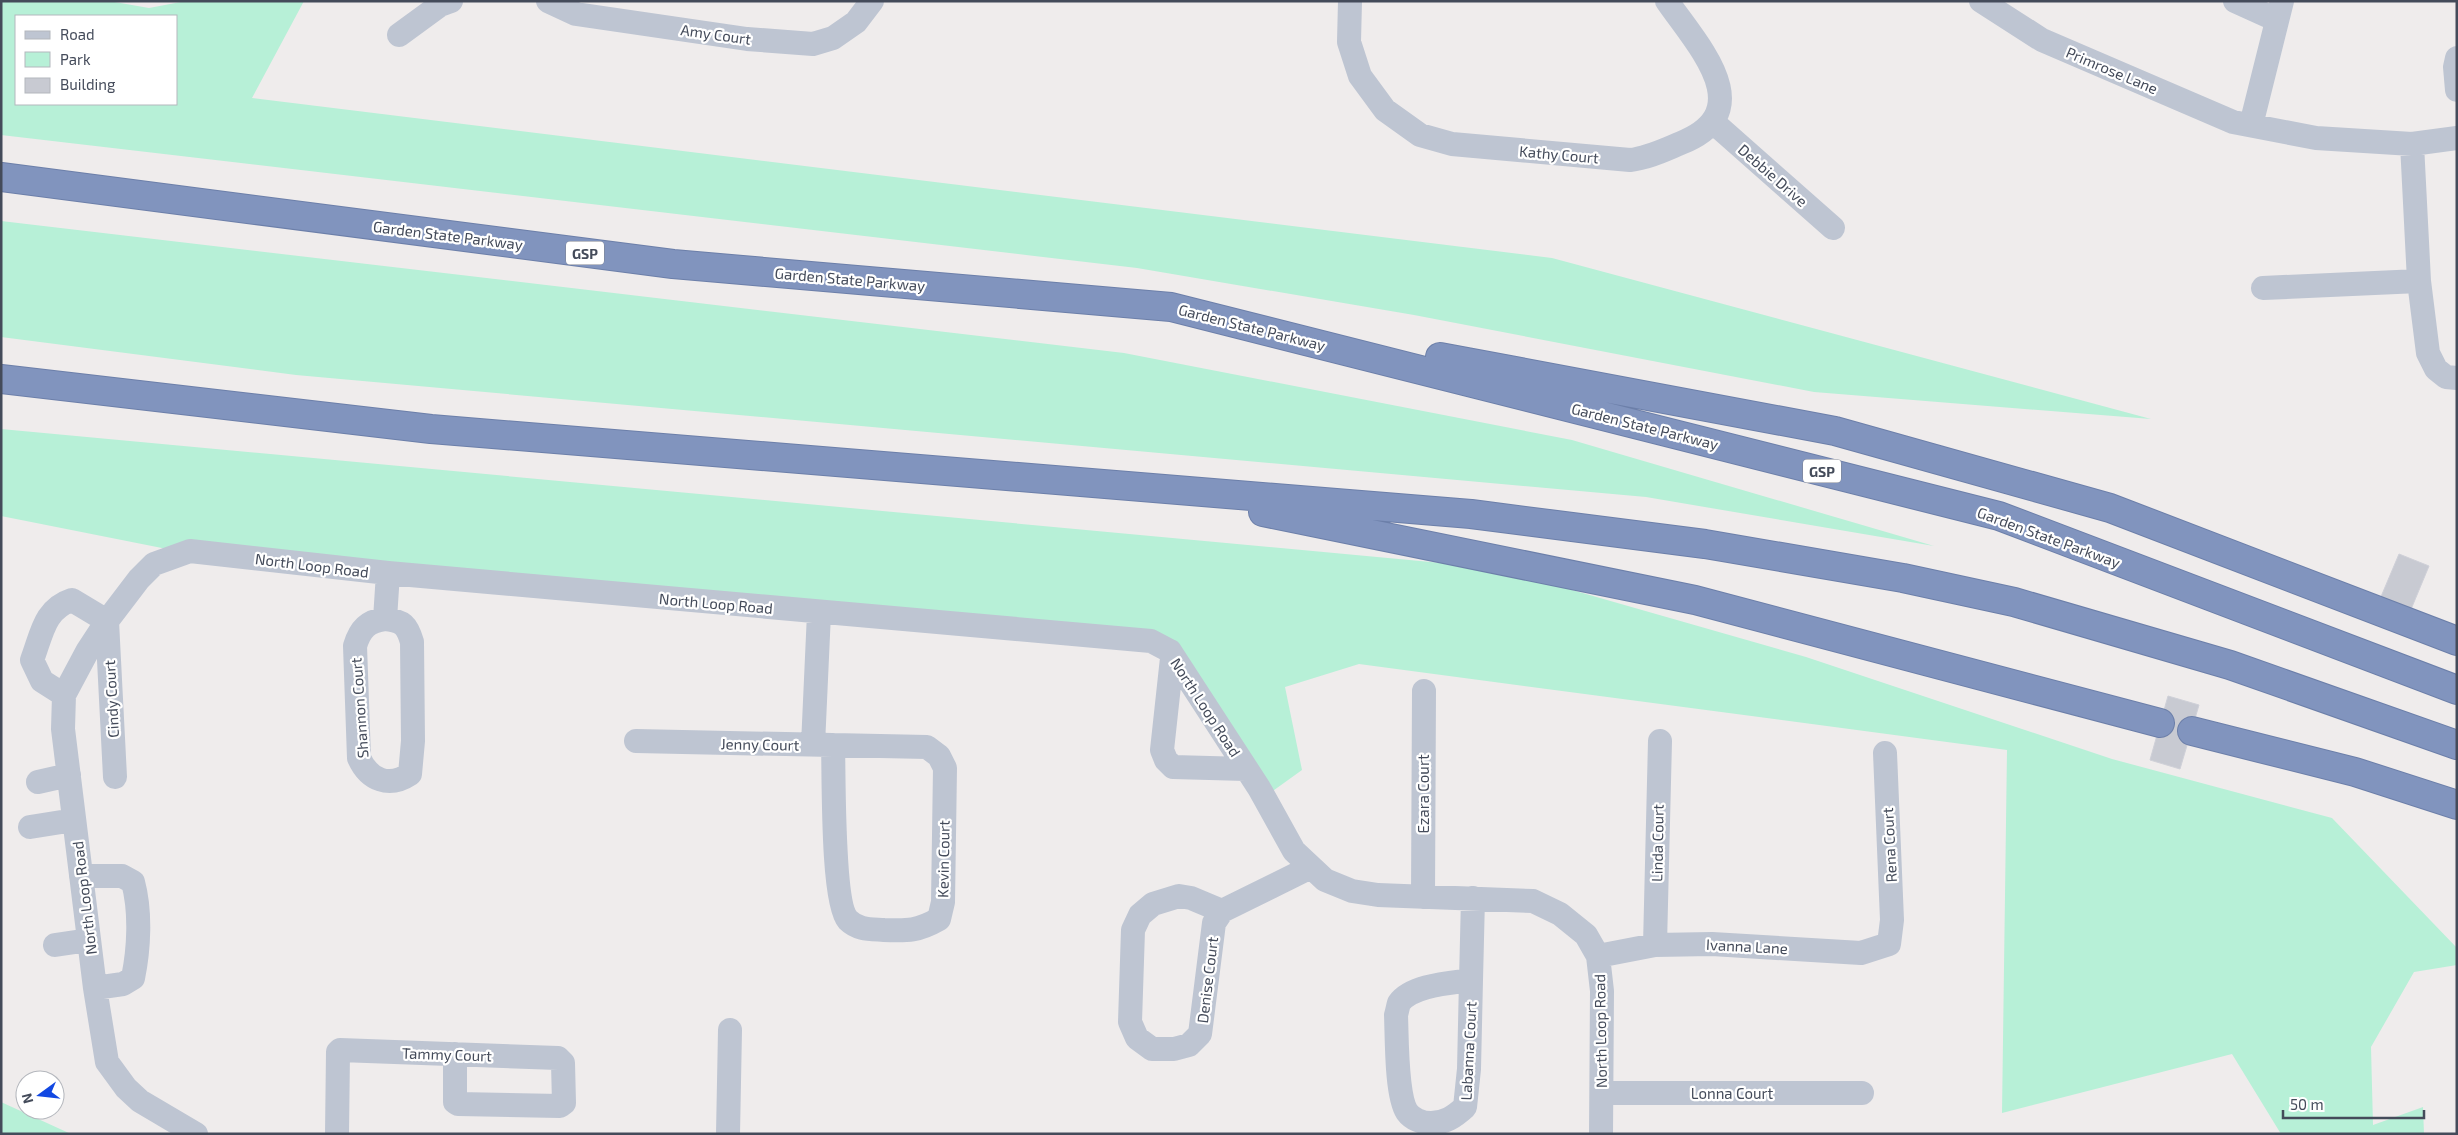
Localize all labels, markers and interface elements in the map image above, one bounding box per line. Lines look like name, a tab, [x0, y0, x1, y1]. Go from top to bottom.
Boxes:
legend	[15, 15, 178, 105]
street label: Amy Court	[680, 20, 753, 48]
text: Road	[60, 25, 95, 43]
street label: Primrose Lane	[2063, 43, 2161, 97]
text: Park	[60, 50, 91, 68]
text: Building	[60, 75, 116, 93]
street label: Debbie Drive	[1735, 140, 1811, 210]
street label: Kathy Court	[1518, 142, 1600, 166]
street label: Garden State Parkway	[372, 217, 524, 253]
road number: GSP	[566, 242, 604, 264]
street label: Garden State Parkway	[774, 263, 926, 295]
street label: Garden State Parkway	[1177, 300, 1327, 354]
street label: Garden State Parkway	[1570, 399, 1720, 453]
road number: GSP	[1803, 460, 1841, 482]
street label: Garden State Parkway	[1975, 503, 2123, 571]
street label: North Loop Road	[254, 549, 370, 581]
street label: North Loop Road	[658, 589, 774, 617]
street label: North Loop Road	[1167, 654, 1245, 760]
street label: Shannon Court	[346, 657, 371, 759]
street label: Cindy Court	[100, 659, 122, 738]
street label: Jenny Court	[720, 734, 800, 754]
street label: Ezara Court	[1414, 754, 1432, 834]
street label: Linda Court	[1647, 804, 1667, 882]
street label: Rena Court	[1878, 807, 1900, 883]
street label: Kevin Court	[933, 820, 953, 898]
street label: North Loop Road	[68, 840, 100, 956]
street label: Ivanna Lane	[1706, 935, 1788, 957]
street label: Denise Court	[1193, 936, 1221, 1024]
street label: North Loop Road	[1590, 974, 1610, 1088]
street label: Labanna Court	[1456, 1001, 1480, 1101]
street label: Tammy Court	[402, 1043, 493, 1065]
north arrow	[15, 1070, 65, 1120]
street label: Lonna Court	[1691, 1084, 1774, 1102]
scale bar	[2283, 1088, 2424, 1120]
text: N	[17, 1091, 36, 1106]
text: 50 m	[2290, 1095, 2324, 1113]

